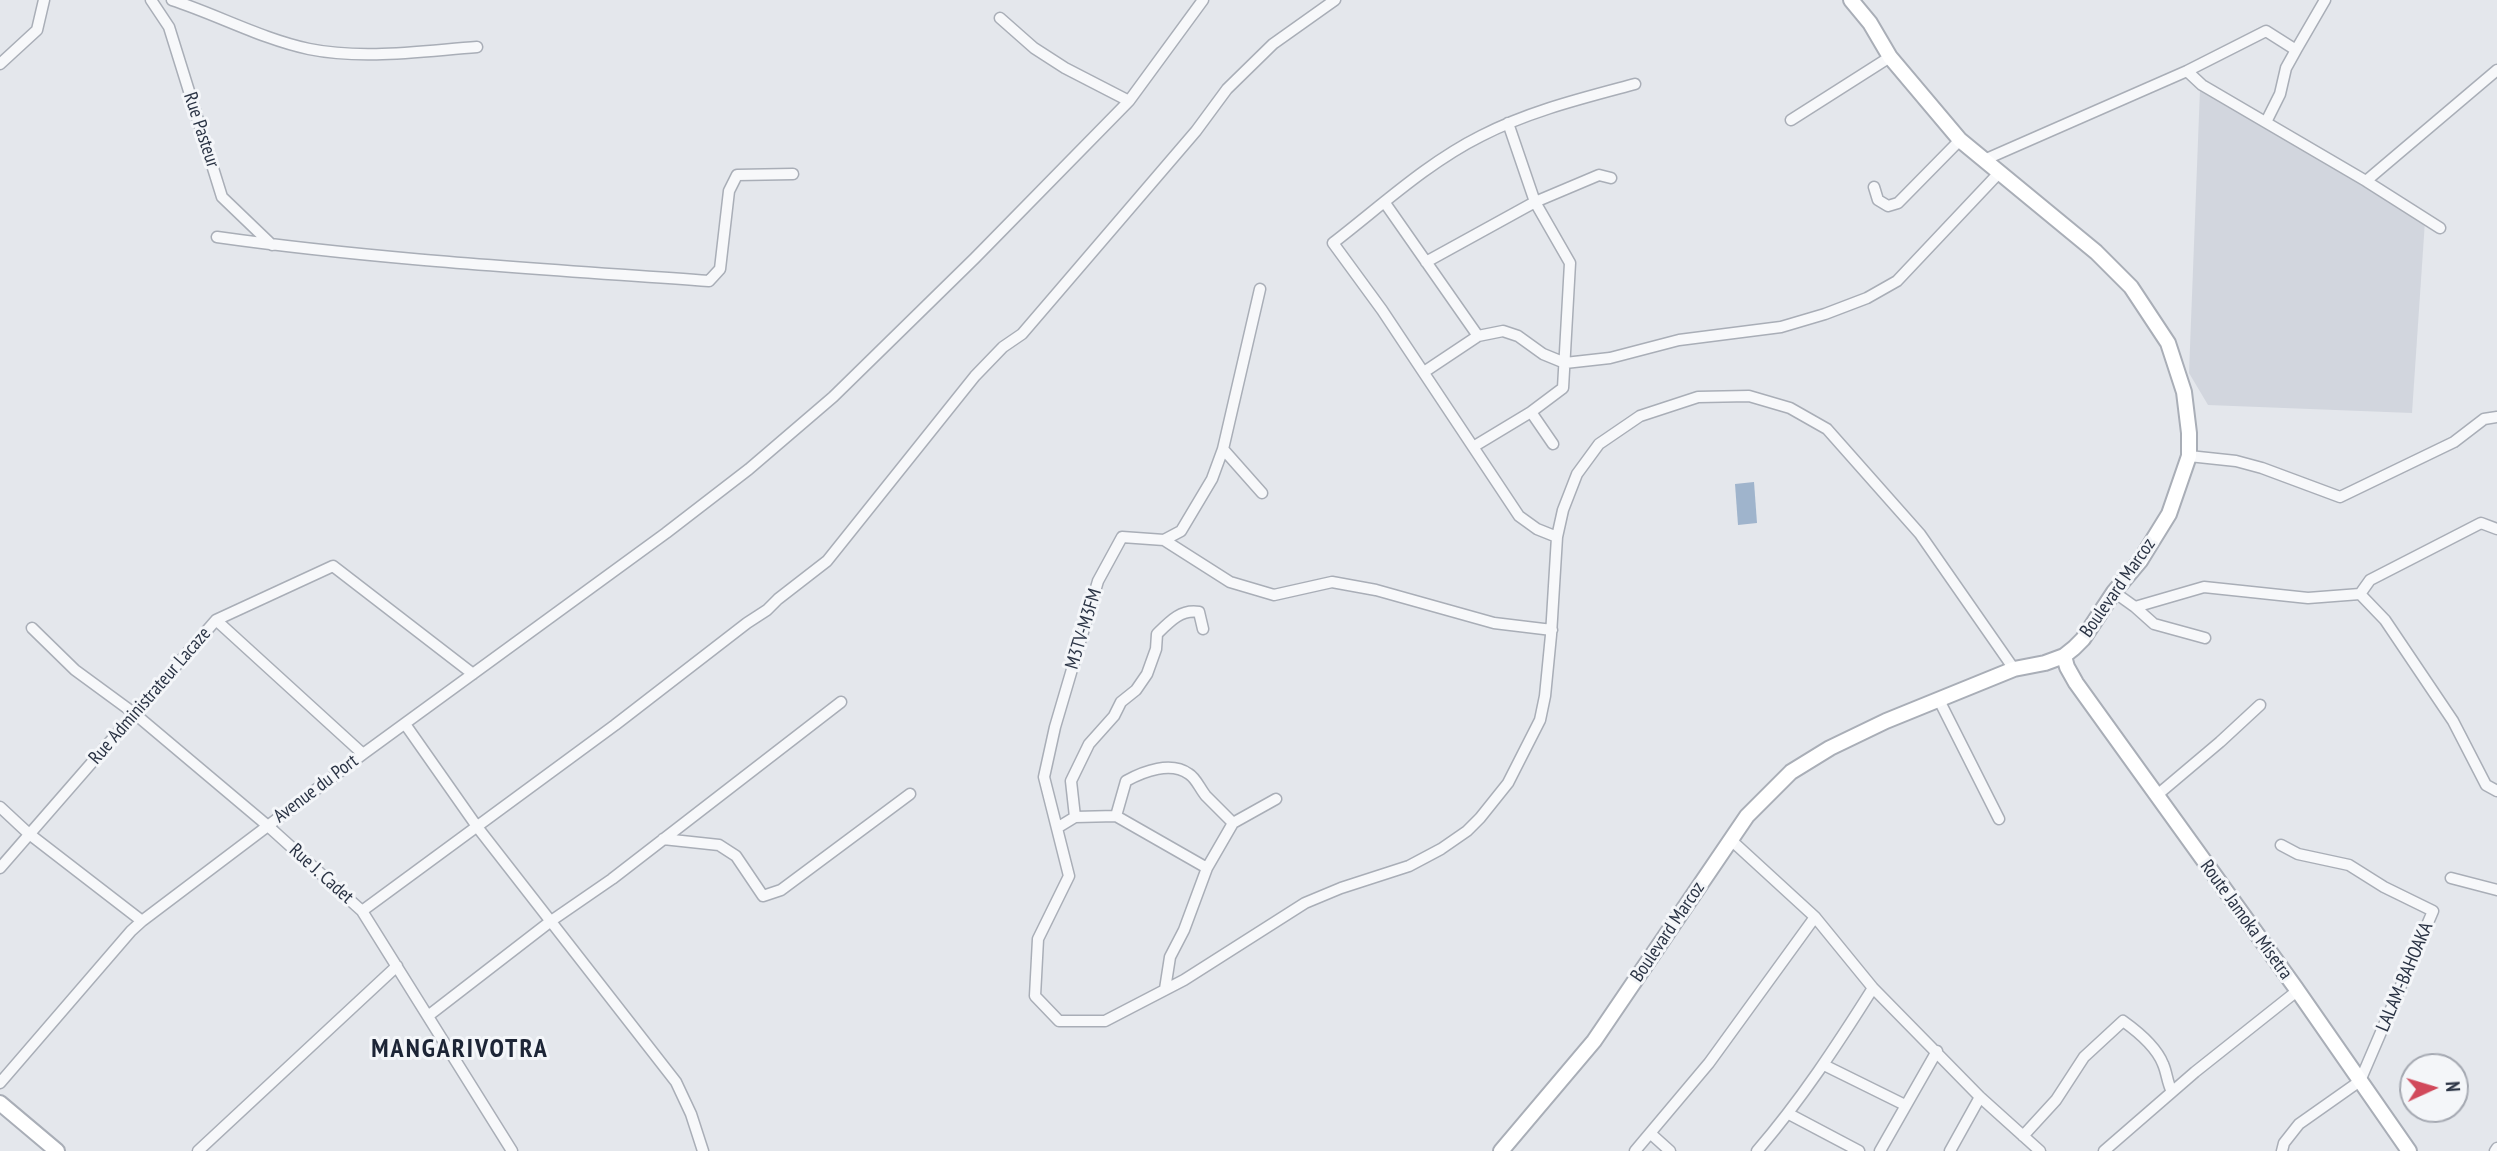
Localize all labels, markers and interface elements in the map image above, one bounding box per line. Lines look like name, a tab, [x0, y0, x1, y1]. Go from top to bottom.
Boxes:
street label: Rue Pasteur	[178, 90, 224, 170]
street label: Boulevard Marcoz	[2075, 534, 2161, 642]
street label: M3TV-M3FM	[1061, 586, 1107, 672]
street label: Rue Administrateur Lacaze	[84, 623, 216, 769]
street label: Avenue du Port	[269, 750, 363, 828]
street label: Rue J. Cadet	[284, 839, 358, 909]
street label: Route Jamoka Misetra	[2195, 856, 2297, 984]
street label: Boulevard Marcoz	[1626, 878, 1710, 986]
street label: LALAM-BAHOAKA	[2372, 919, 2438, 1035]
district label: MANGARIVOTRA	[373, 1034, 547, 1066]
north arrow	[2399, 1053, 2469, 1123]
text: N	[2441, 1081, 2465, 1093]

